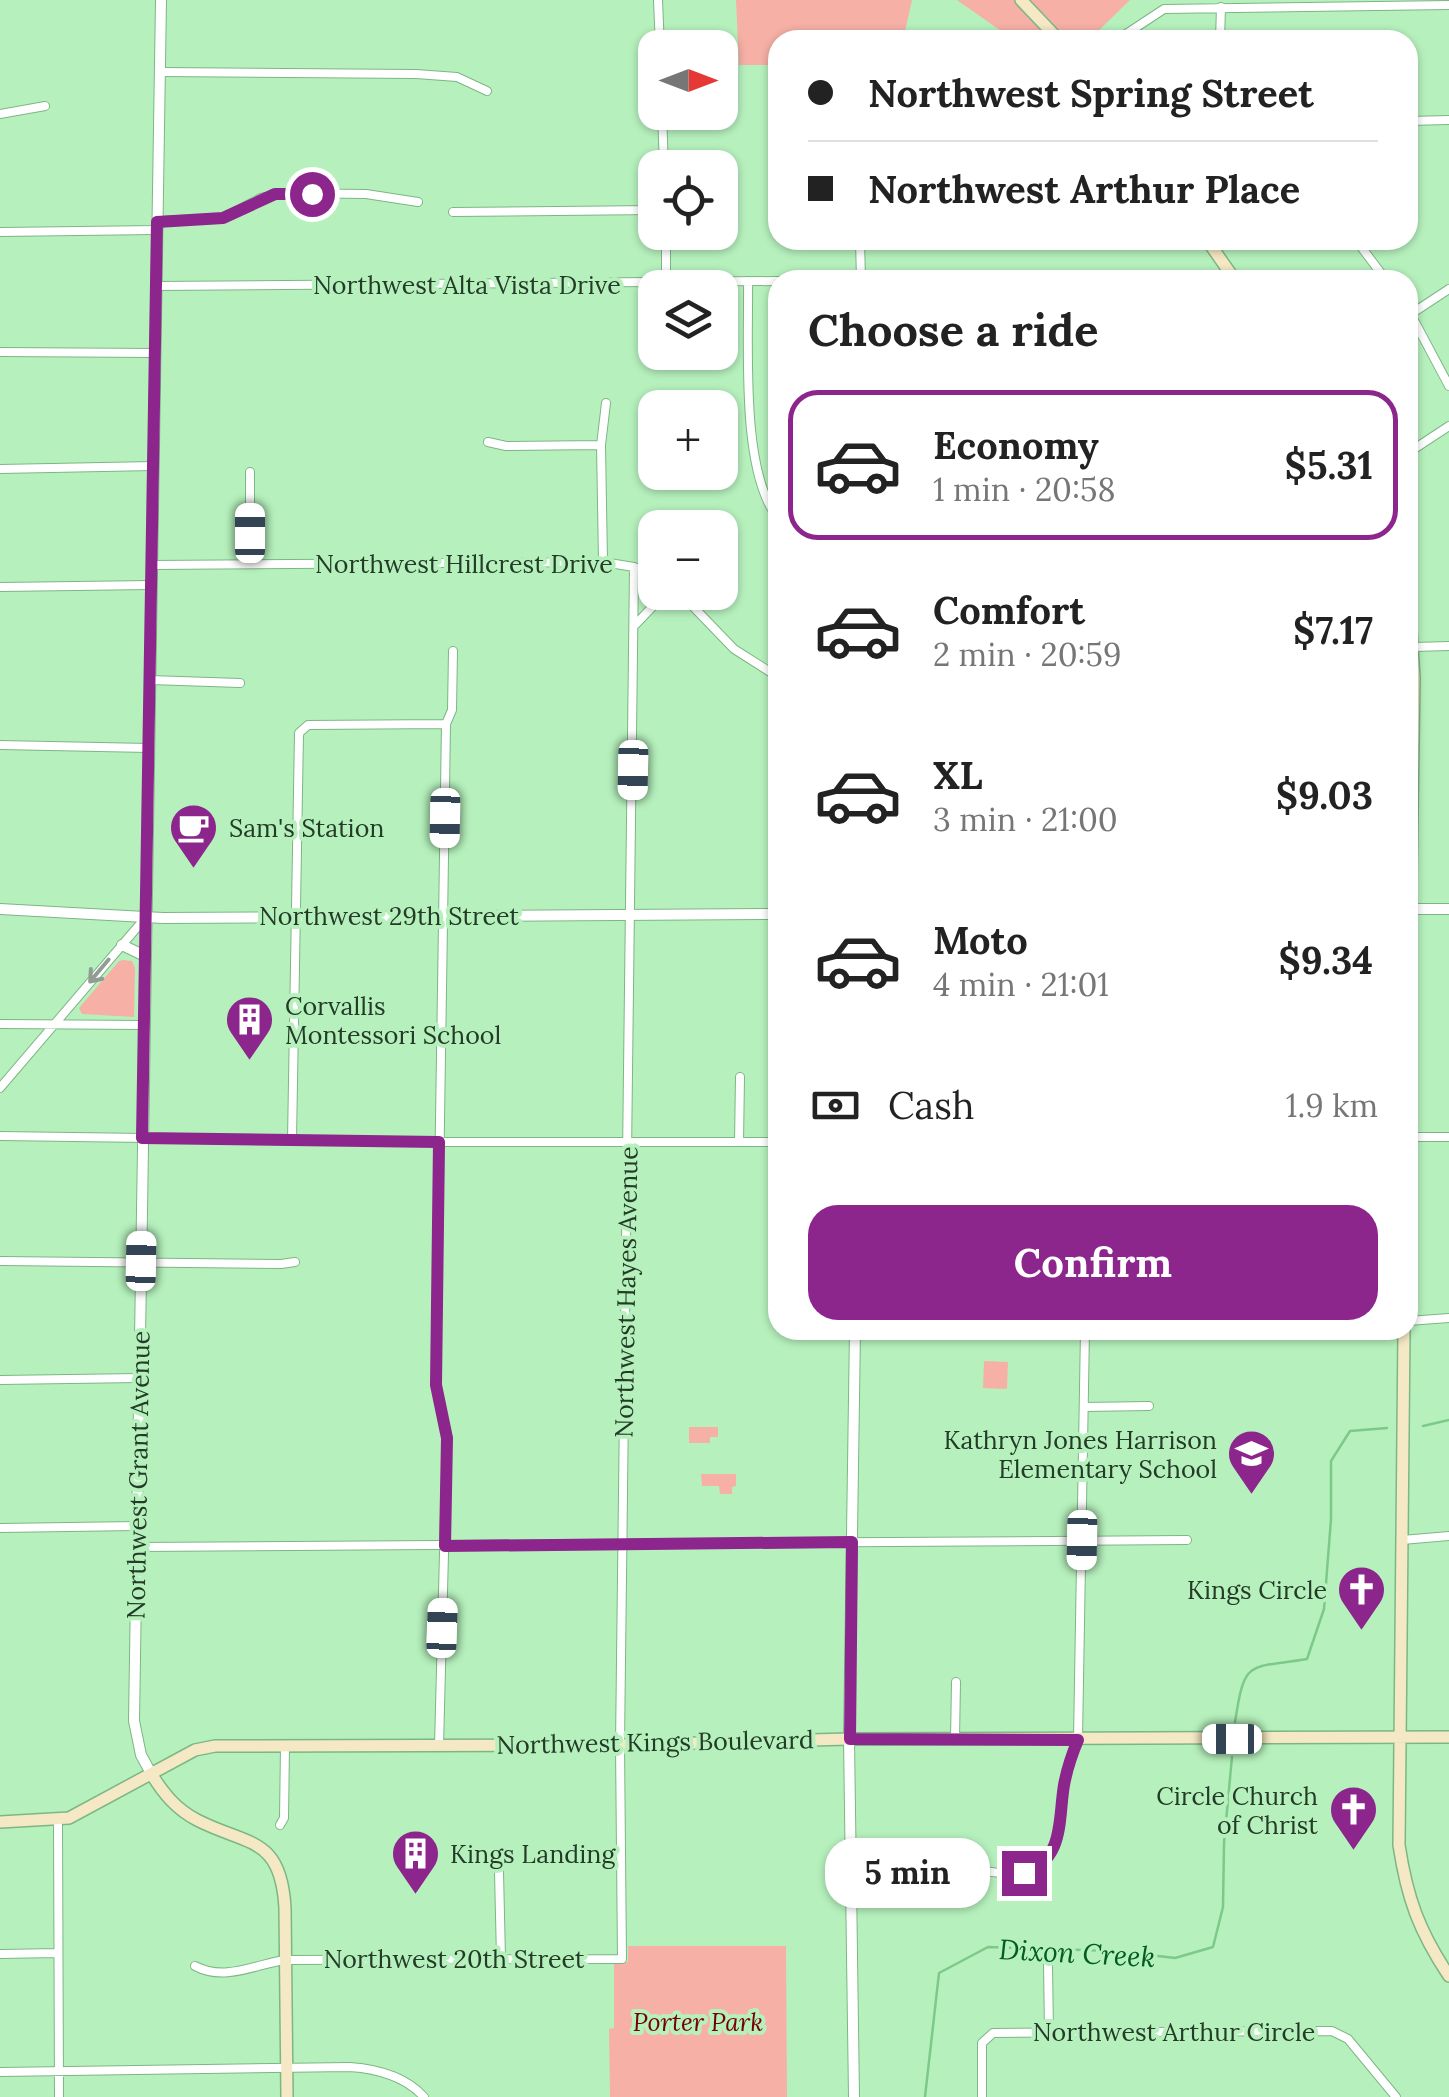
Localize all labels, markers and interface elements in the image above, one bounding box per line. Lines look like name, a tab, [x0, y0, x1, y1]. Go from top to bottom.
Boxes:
north arrow	[638, 30, 738, 130]
map controls	[638, 30, 738, 610]
text: Northwest Spring Street	[868, 69, 1314, 117]
button: locate	[638, 150, 738, 250]
text: Northwest Arthur Place	[868, 165, 1300, 213]
route start	[290, 172, 335, 217]
street label: Northwest Alta Vista Drive	[313, 269, 621, 301]
button: layers	[638, 270, 738, 370]
text: Choose a ride	[808, 301, 1098, 358]
button: +	[638, 390, 738, 490]
icon: car	[813, 420, 903, 510]
text: Economy	[933, 421, 1099, 469]
text: $5.31	[1285, 441, 1373, 489]
text: 1 min · 20:58	[933, 469, 1115, 510]
car	[235, 503, 265, 563]
button: −	[638, 510, 738, 610]
street label: Northwest Hillcrest Drive	[315, 548, 613, 580]
icon: car	[813, 585, 903, 675]
text: Comfort	[933, 586, 1085, 634]
text: $7.17	[1293, 606, 1373, 654]
text: 2 min · 20:59	[933, 634, 1121, 675]
car	[617, 740, 649, 800]
icon: car	[813, 750, 903, 840]
text: XL	[933, 751, 983, 799]
text: $9.03	[1276, 771, 1373, 819]
car	[429, 788, 461, 848]
text: 3 min · 21:00	[933, 799, 1118, 840]
cafe icon: Sam's Station	[168, 802, 220, 870]
place label: Sam's Station	[229, 812, 384, 844]
street label: Northwest 29th Street	[259, 900, 519, 932]
icon: car	[813, 915, 903, 1005]
text: Moto	[933, 916, 1028, 964]
text: $9.34	[1278, 936, 1373, 984]
one-way arrow	[88, 958, 110, 984]
text: 4 min · 21:01	[933, 964, 1109, 1005]
place label: Corvallis Montessori School	[285, 990, 501, 1051]
building icon: Corvallis Montessori School	[224, 994, 276, 1062]
icon: cash	[808, 1078, 863, 1133]
text: Cash	[888, 1081, 975, 1129]
text: 1.9 km	[1286, 1085, 1378, 1126]
street label: Northwest Hayes Avenue	[607, 1146, 645, 1438]
button: Confirm	[808, 1205, 1378, 1320]
car	[125, 1231, 157, 1291]
street label: Northwest Grant Avenue	[119, 1330, 157, 1620]
place label: Kathryn Jones Harrison Elementary School	[943, 1424, 1217, 1485]
school or university icon: Kathryn Jones Harrison Elementary School	[1226, 1428, 1278, 1496]
car	[1066, 1510, 1098, 1570]
church icon: Kings Circle	[1336, 1564, 1388, 1632]
place label: Kings Circle	[1187, 1574, 1327, 1606]
car	[426, 1597, 458, 1659]
street label: Northwest Kings Boulevard	[496, 1723, 814, 1761]
car	[1202, 1724, 1262, 1754]
place label: Circle Church of Christ	[1156, 1780, 1318, 1841]
church icon: Circle Church of Christ	[1327, 1784, 1379, 1852]
building icon: Kings Landing	[389, 1828, 441, 1896]
place label: Kings Landing	[450, 1838, 616, 1870]
callout: 5 min	[824, 1838, 989, 1908]
route end	[1002, 1851, 1047, 1896]
text: 5 min	[864, 1852, 951, 1893]
water label: Dixon Creek	[998, 1931, 1156, 1975]
street label: Northwest 20th Street	[323, 1943, 585, 1975]
park label: Porter Park	[633, 2006, 763, 2038]
street label: Northwest Arthur Circle	[1033, 2016, 1315, 2048]

